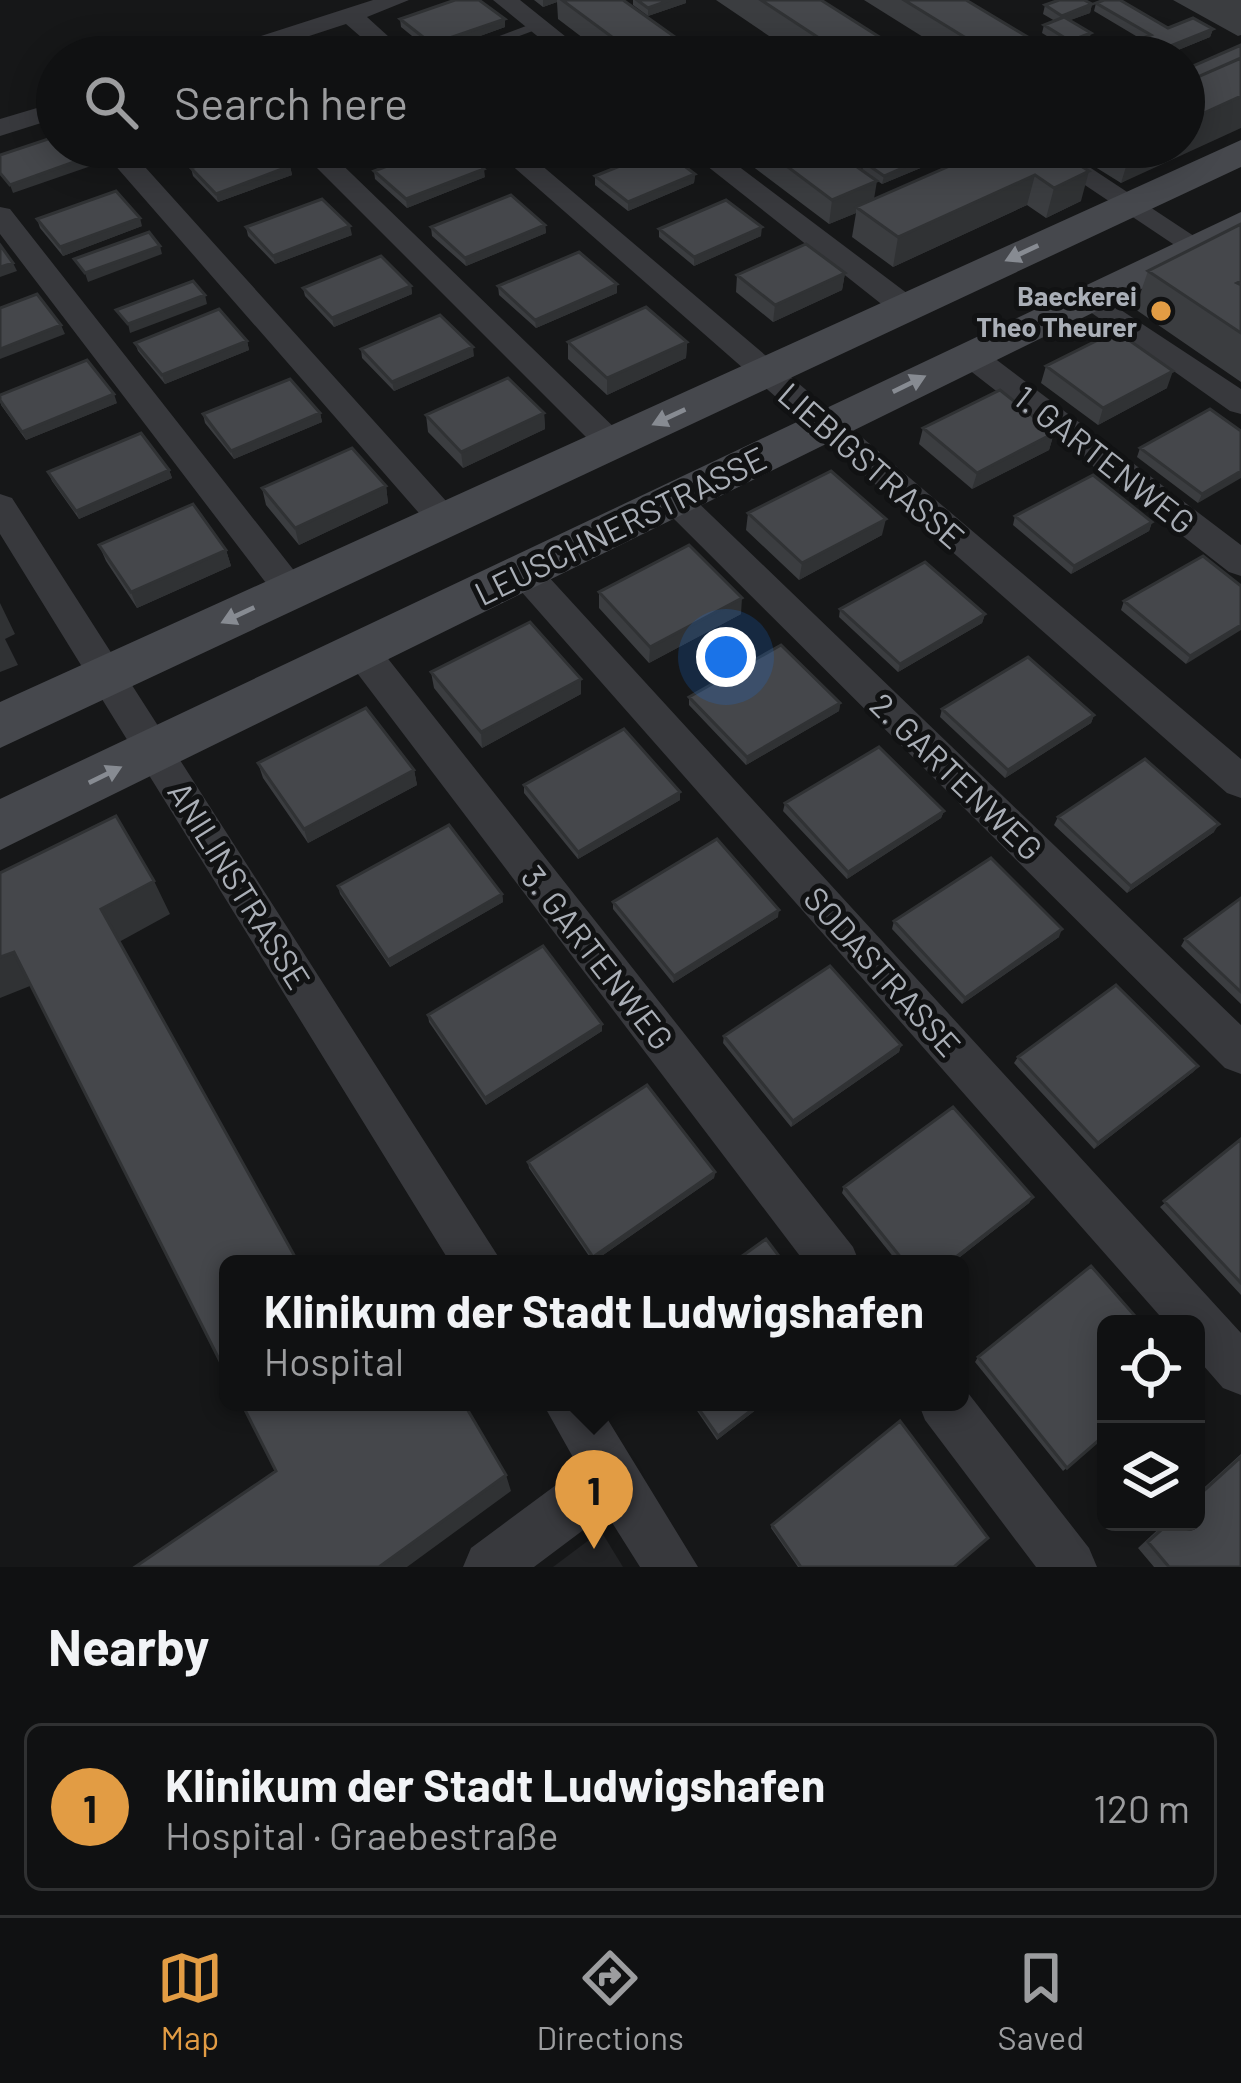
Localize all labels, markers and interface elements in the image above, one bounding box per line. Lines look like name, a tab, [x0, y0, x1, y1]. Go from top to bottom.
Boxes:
search box	[36, 36, 1205, 168]
icon: search	[78, 69, 144, 135]
text: Search here	[174, 75, 408, 129]
one-way arrow	[1005, 243, 1040, 263]
place label: Baeckerei Theo Theurer	[976, 279, 1138, 342]
marker: Baeckerei Theo Theurer	[1148, 298, 1174, 324]
street label: LIEBIGSTRASSE	[771, 374, 973, 556]
one-way arrow	[892, 375, 927, 395]
street label: 1. GARTENWEG	[1007, 376, 1203, 542]
one-way arrow	[651, 407, 686, 427]
street label: LEUSCHNERSTRASSE	[468, 437, 772, 613]
one-way arrow	[220, 606, 255, 626]
your location	[696, 627, 756, 687]
street label: 2. GARTENWEG	[863, 684, 1051, 868]
one-way arrow	[88, 765, 123, 785]
street label: ANILINSTRASSE	[160, 774, 320, 996]
street label: 3. GARTENWEG	[514, 857, 682, 1057]
street label: SODASTRASSE	[796, 878, 970, 1064]
popup	[219, 1255, 969, 1411]
text: Klinikum der Stadt Ludwigshafen	[264, 1283, 924, 1337]
map controls	[1097, 1315, 1205, 1531]
button: locate	[1097, 1315, 1205, 1423]
text: Hospital	[264, 1337, 404, 1384]
button: layers	[1097, 1423, 1205, 1531]
pin: 1	[555, 1450, 633, 1549]
text: Nearby	[48, 1615, 209, 1676]
text: Klinikum der Stadt Ludwigshafen	[165, 1757, 825, 1811]
text: 1	[83, 1784, 97, 1831]
text: 120 m	[1093, 1784, 1190, 1831]
text: Hospital · Graebestraße	[165, 1811, 559, 1858]
tab: Map	[157, 1945, 223, 2057]
tab: Directions	[536, 1945, 684, 2057]
tab: Saved	[998, 1945, 1084, 2057]

